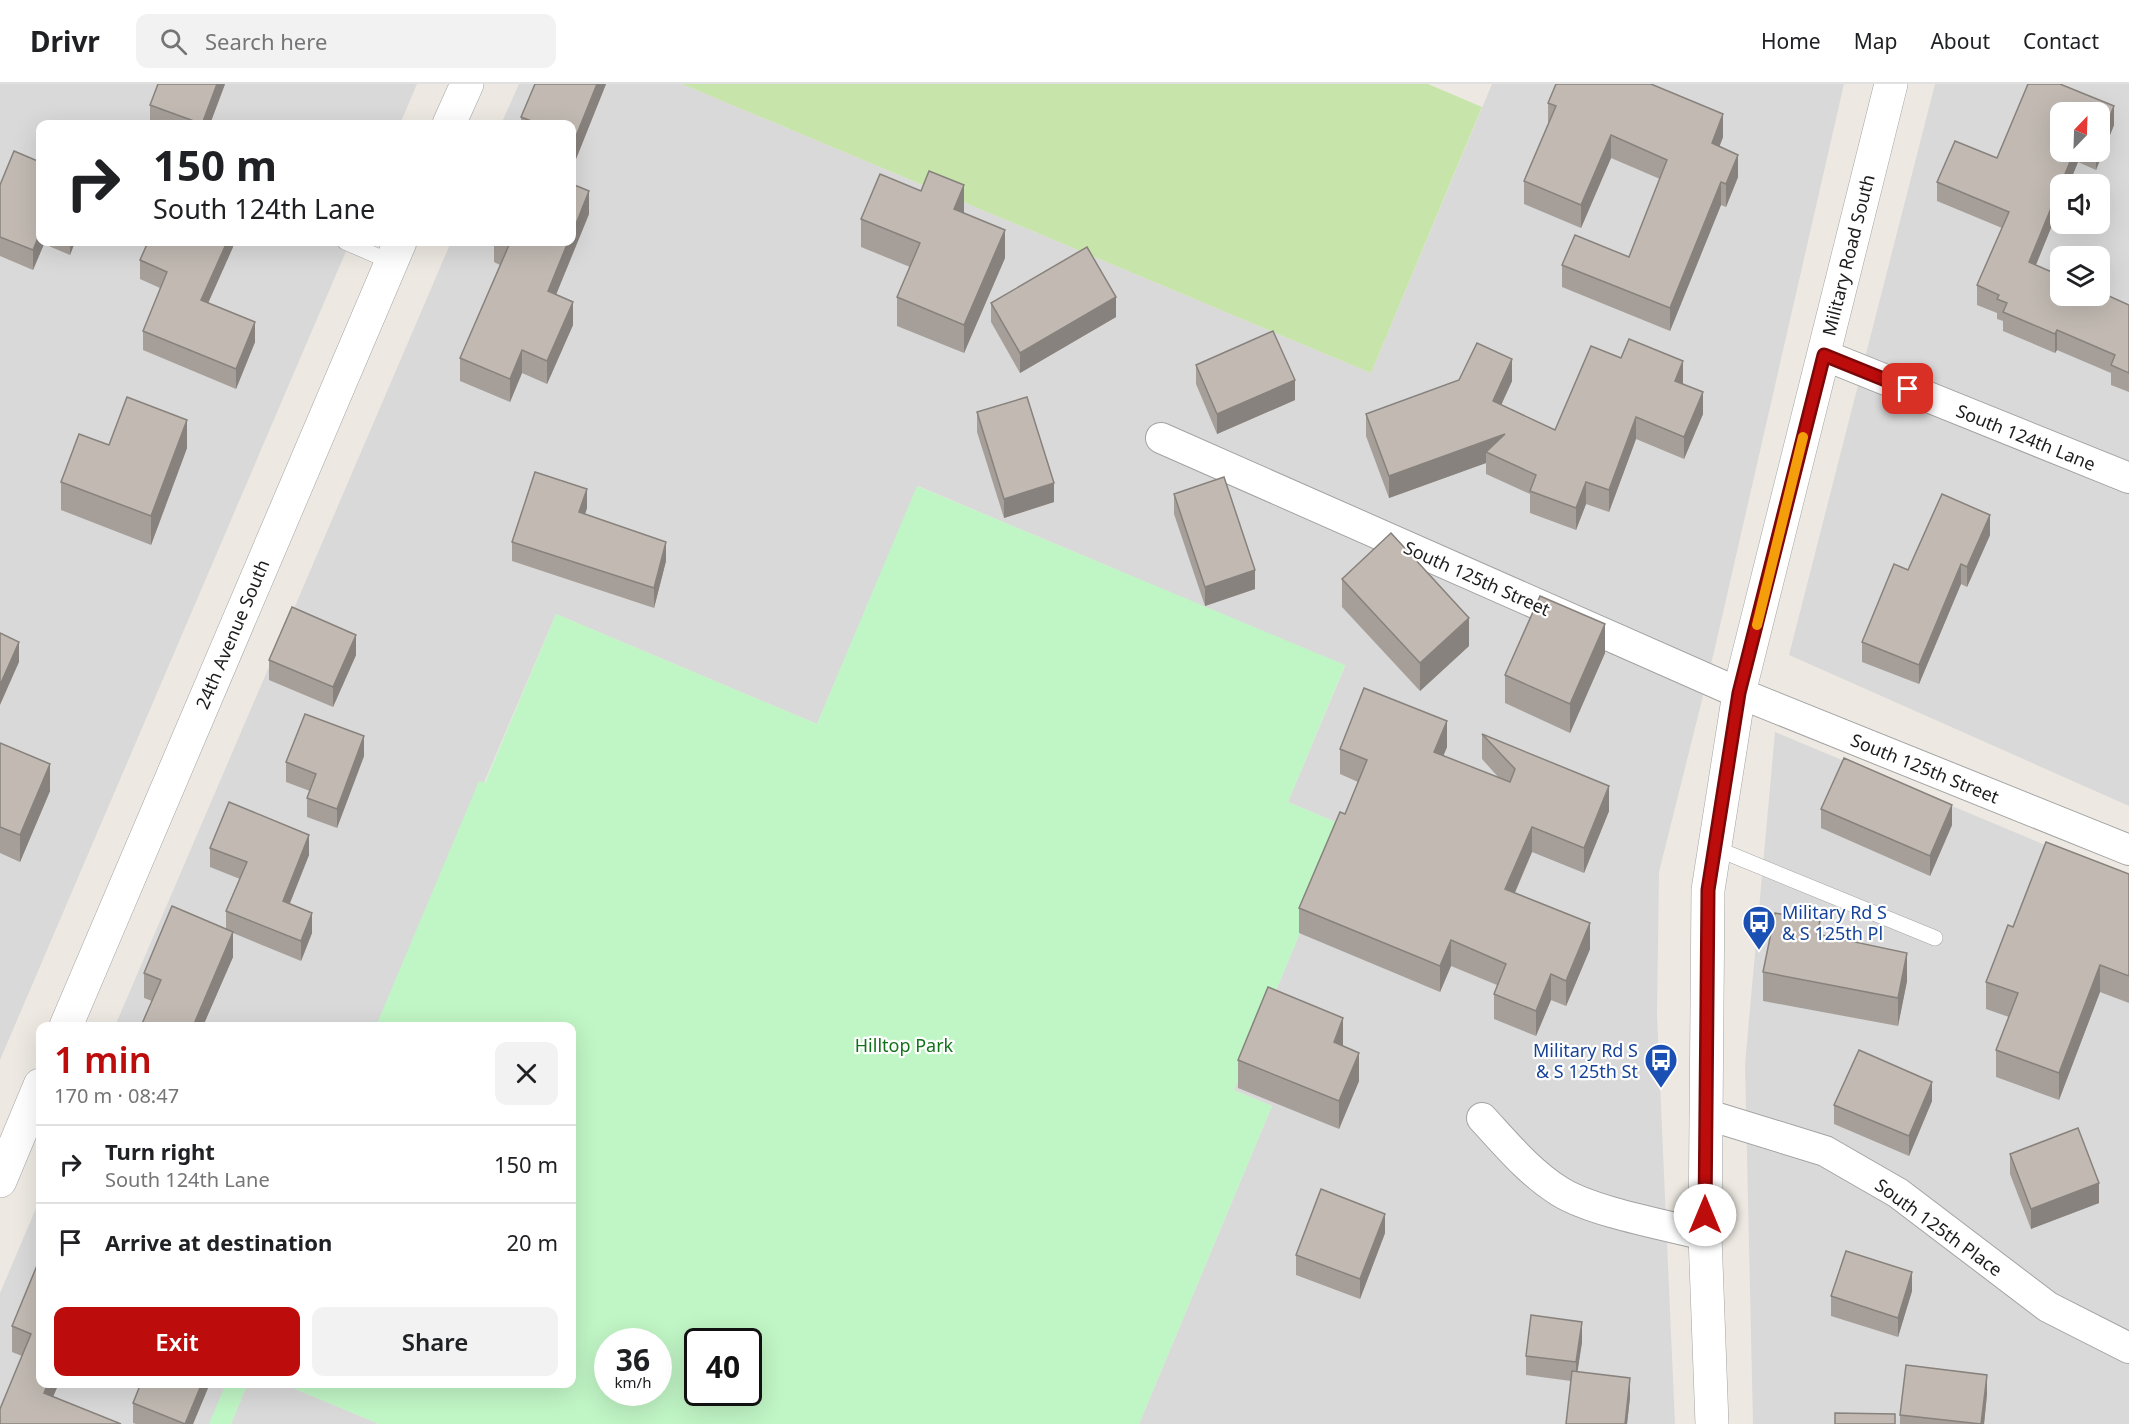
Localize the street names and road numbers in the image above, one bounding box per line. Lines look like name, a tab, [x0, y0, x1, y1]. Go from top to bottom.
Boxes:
street label: Military Road South	[1816, 172, 1880, 338]
street label: South 124th Lane	[1953, 398, 2099, 476]
street label: South 125th Street	[1400, 535, 1554, 621]
street label: 24th Avenue South	[190, 556, 274, 712]
street label: South 125th Street	[1847, 727, 2003, 809]
street label: South 125th Place	[1871, 1173, 2007, 1281]

